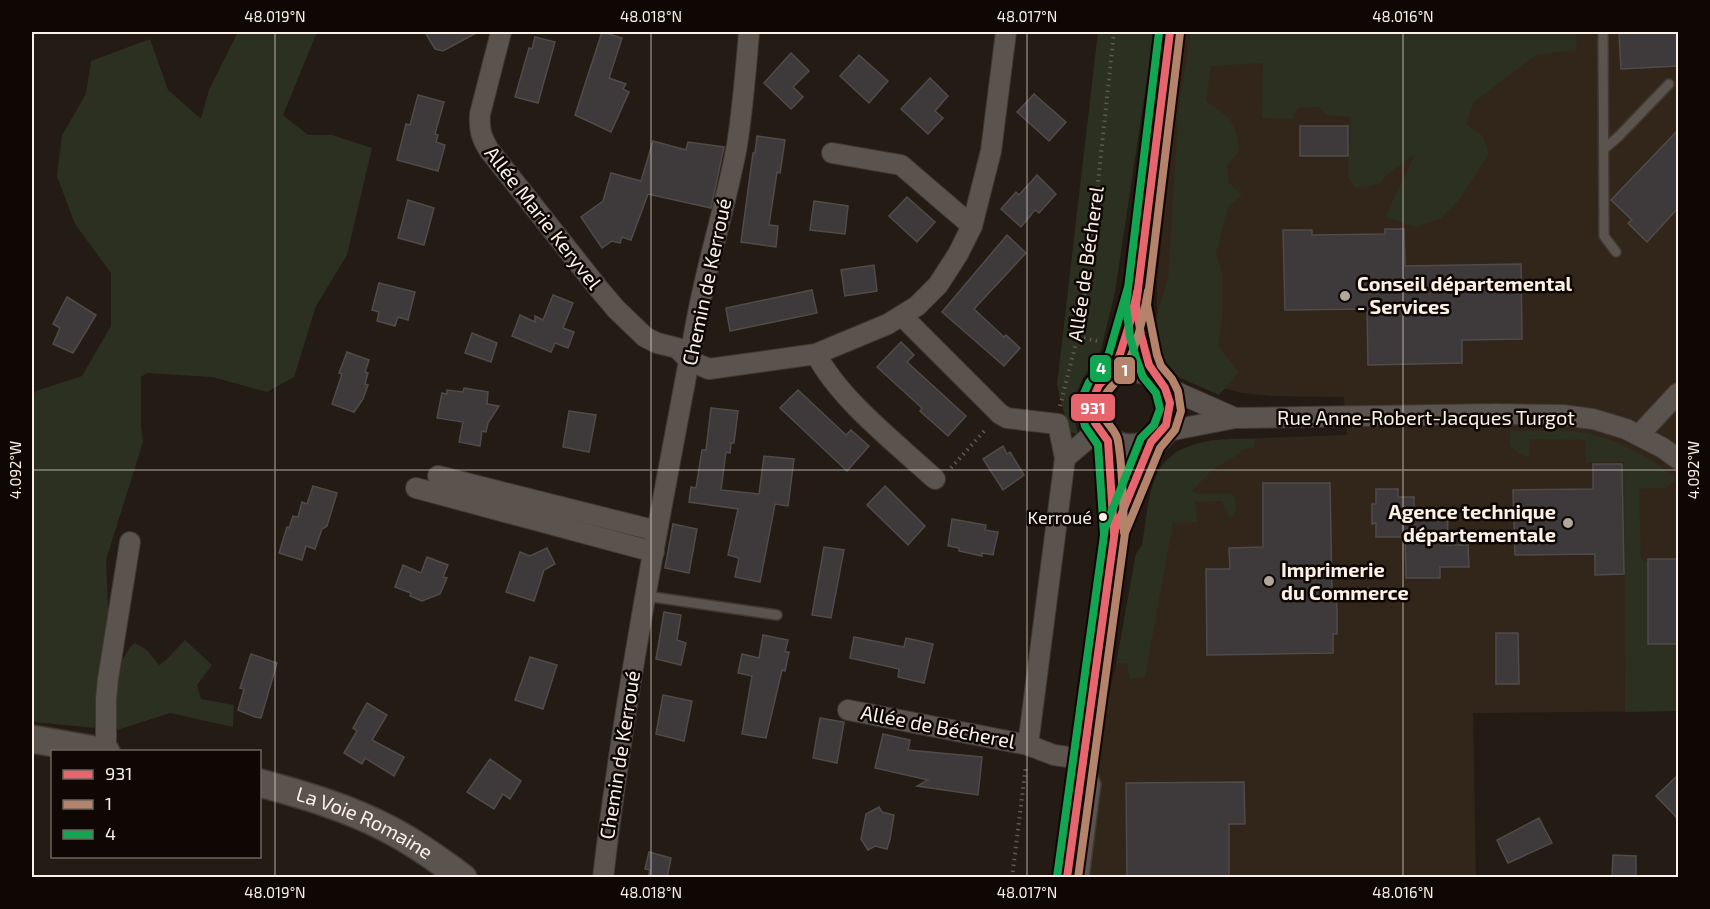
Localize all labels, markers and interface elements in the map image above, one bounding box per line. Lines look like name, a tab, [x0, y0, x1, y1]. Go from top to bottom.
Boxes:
text: 48.019°N	[244, 7, 306, 25]
text: 48.018°N	[620, 7, 682, 25]
text: 48.017°N	[997, 7, 1057, 25]
text: 48.016°N	[1372, 7, 1434, 25]
street label: Allée Marie Keryvel	[480, 141, 607, 294]
street label: Allée de Bécherel	[1062, 185, 1108, 343]
street label: Chemin de Kerroué	[677, 196, 735, 368]
place label: Conseil départemental - Services	[1357, 271, 1573, 318]
marker: Conseil départemental - Services	[1338, 289, 1352, 303]
line badge: 4	[1089, 354, 1112, 383]
line badge: 1	[1113, 356, 1136, 385]
text: 4	[1096, 358, 1106, 377]
text: 1	[1122, 360, 1128, 379]
line badge: 931	[1070, 393, 1116, 422]
text: 931	[1080, 398, 1106, 417]
street label: Rue Anne-Robert-Jacques Turgot	[1277, 405, 1575, 429]
text: 4.092°W	[6, 441, 24, 499]
text: 4.092°W	[1684, 441, 1702, 499]
place label: Agence technique départementale	[1389, 499, 1556, 546]
place label: Kerroué	[1028, 506, 1092, 528]
marker: Kerroué	[1097, 511, 1109, 523]
marker: Agence technique départementale	[1561, 516, 1575, 530]
place label: Imprimerie du Commerce	[1281, 557, 1409, 604]
marker: Imprimerie du Commerce	[1262, 574, 1276, 588]
street label: Chemin de Kerroué	[594, 669, 644, 841]
street label: Allée de Bécherel	[859, 699, 1017, 753]
legend	[51, 750, 261, 858]
text: 931	[105, 762, 132, 784]
street label: La Voie Romaine	[293, 781, 438, 864]
text: 1	[105, 792, 112, 814]
text: 4	[105, 822, 116, 844]
text: 48.019°N	[244, 883, 306, 901]
text: 48.018°N	[620, 883, 682, 901]
text: 48.017°N	[997, 883, 1057, 901]
text: 48.016°N	[1372, 883, 1434, 901]

